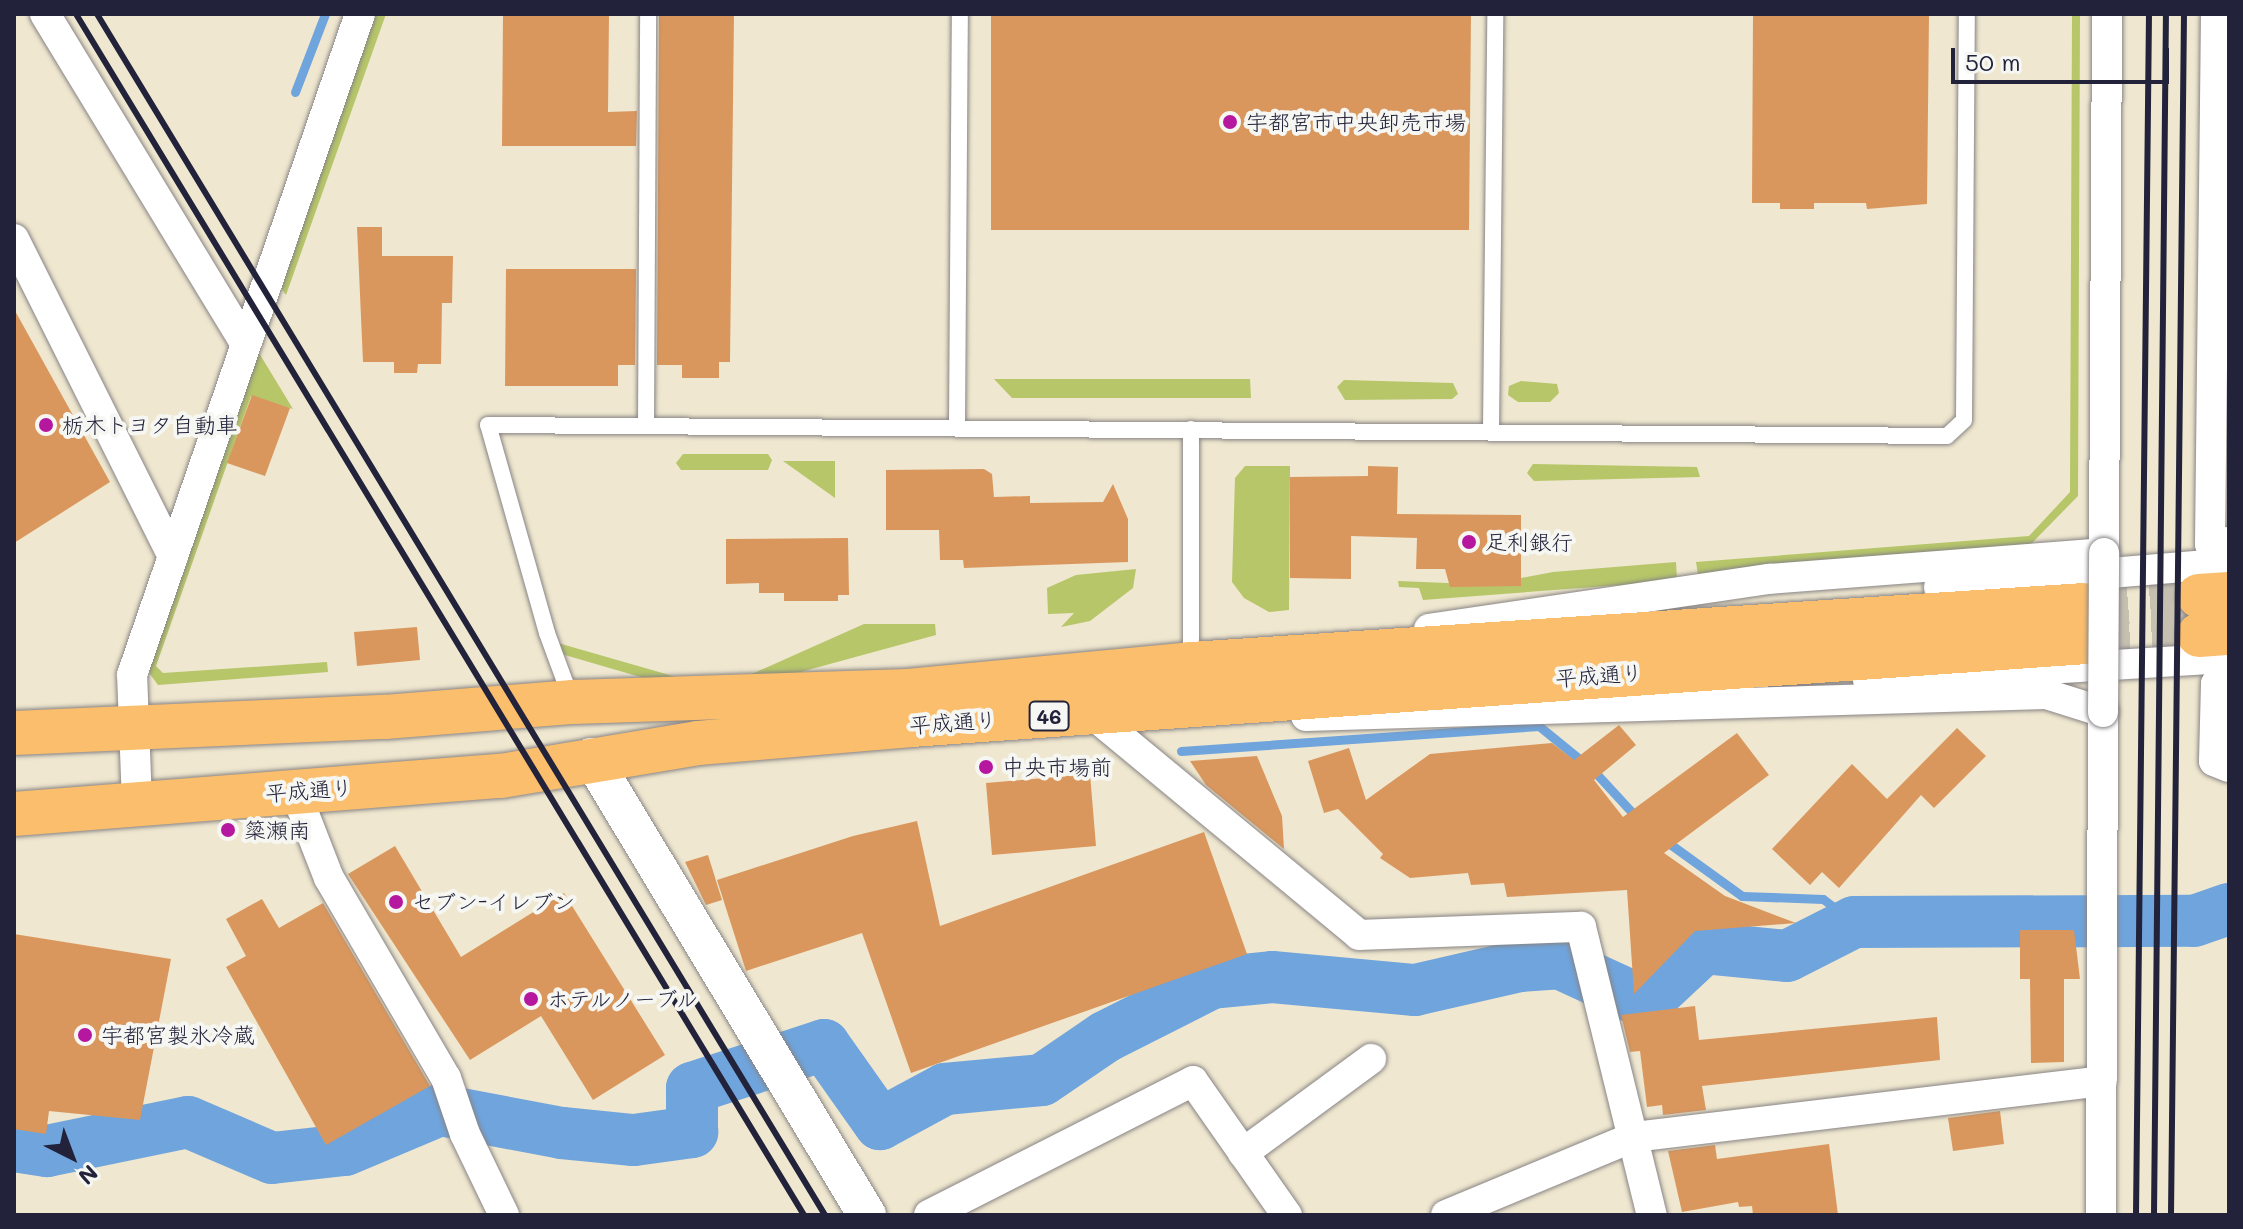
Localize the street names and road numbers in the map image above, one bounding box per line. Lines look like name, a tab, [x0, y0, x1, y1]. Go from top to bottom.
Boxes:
street label: 平成通り	[1554, 659, 1644, 691]
road number: 46	[1027, 700, 1071, 732]
street label: 平成通り	[908, 706, 998, 738]
street label: 平成通り	[264, 774, 354, 806]

